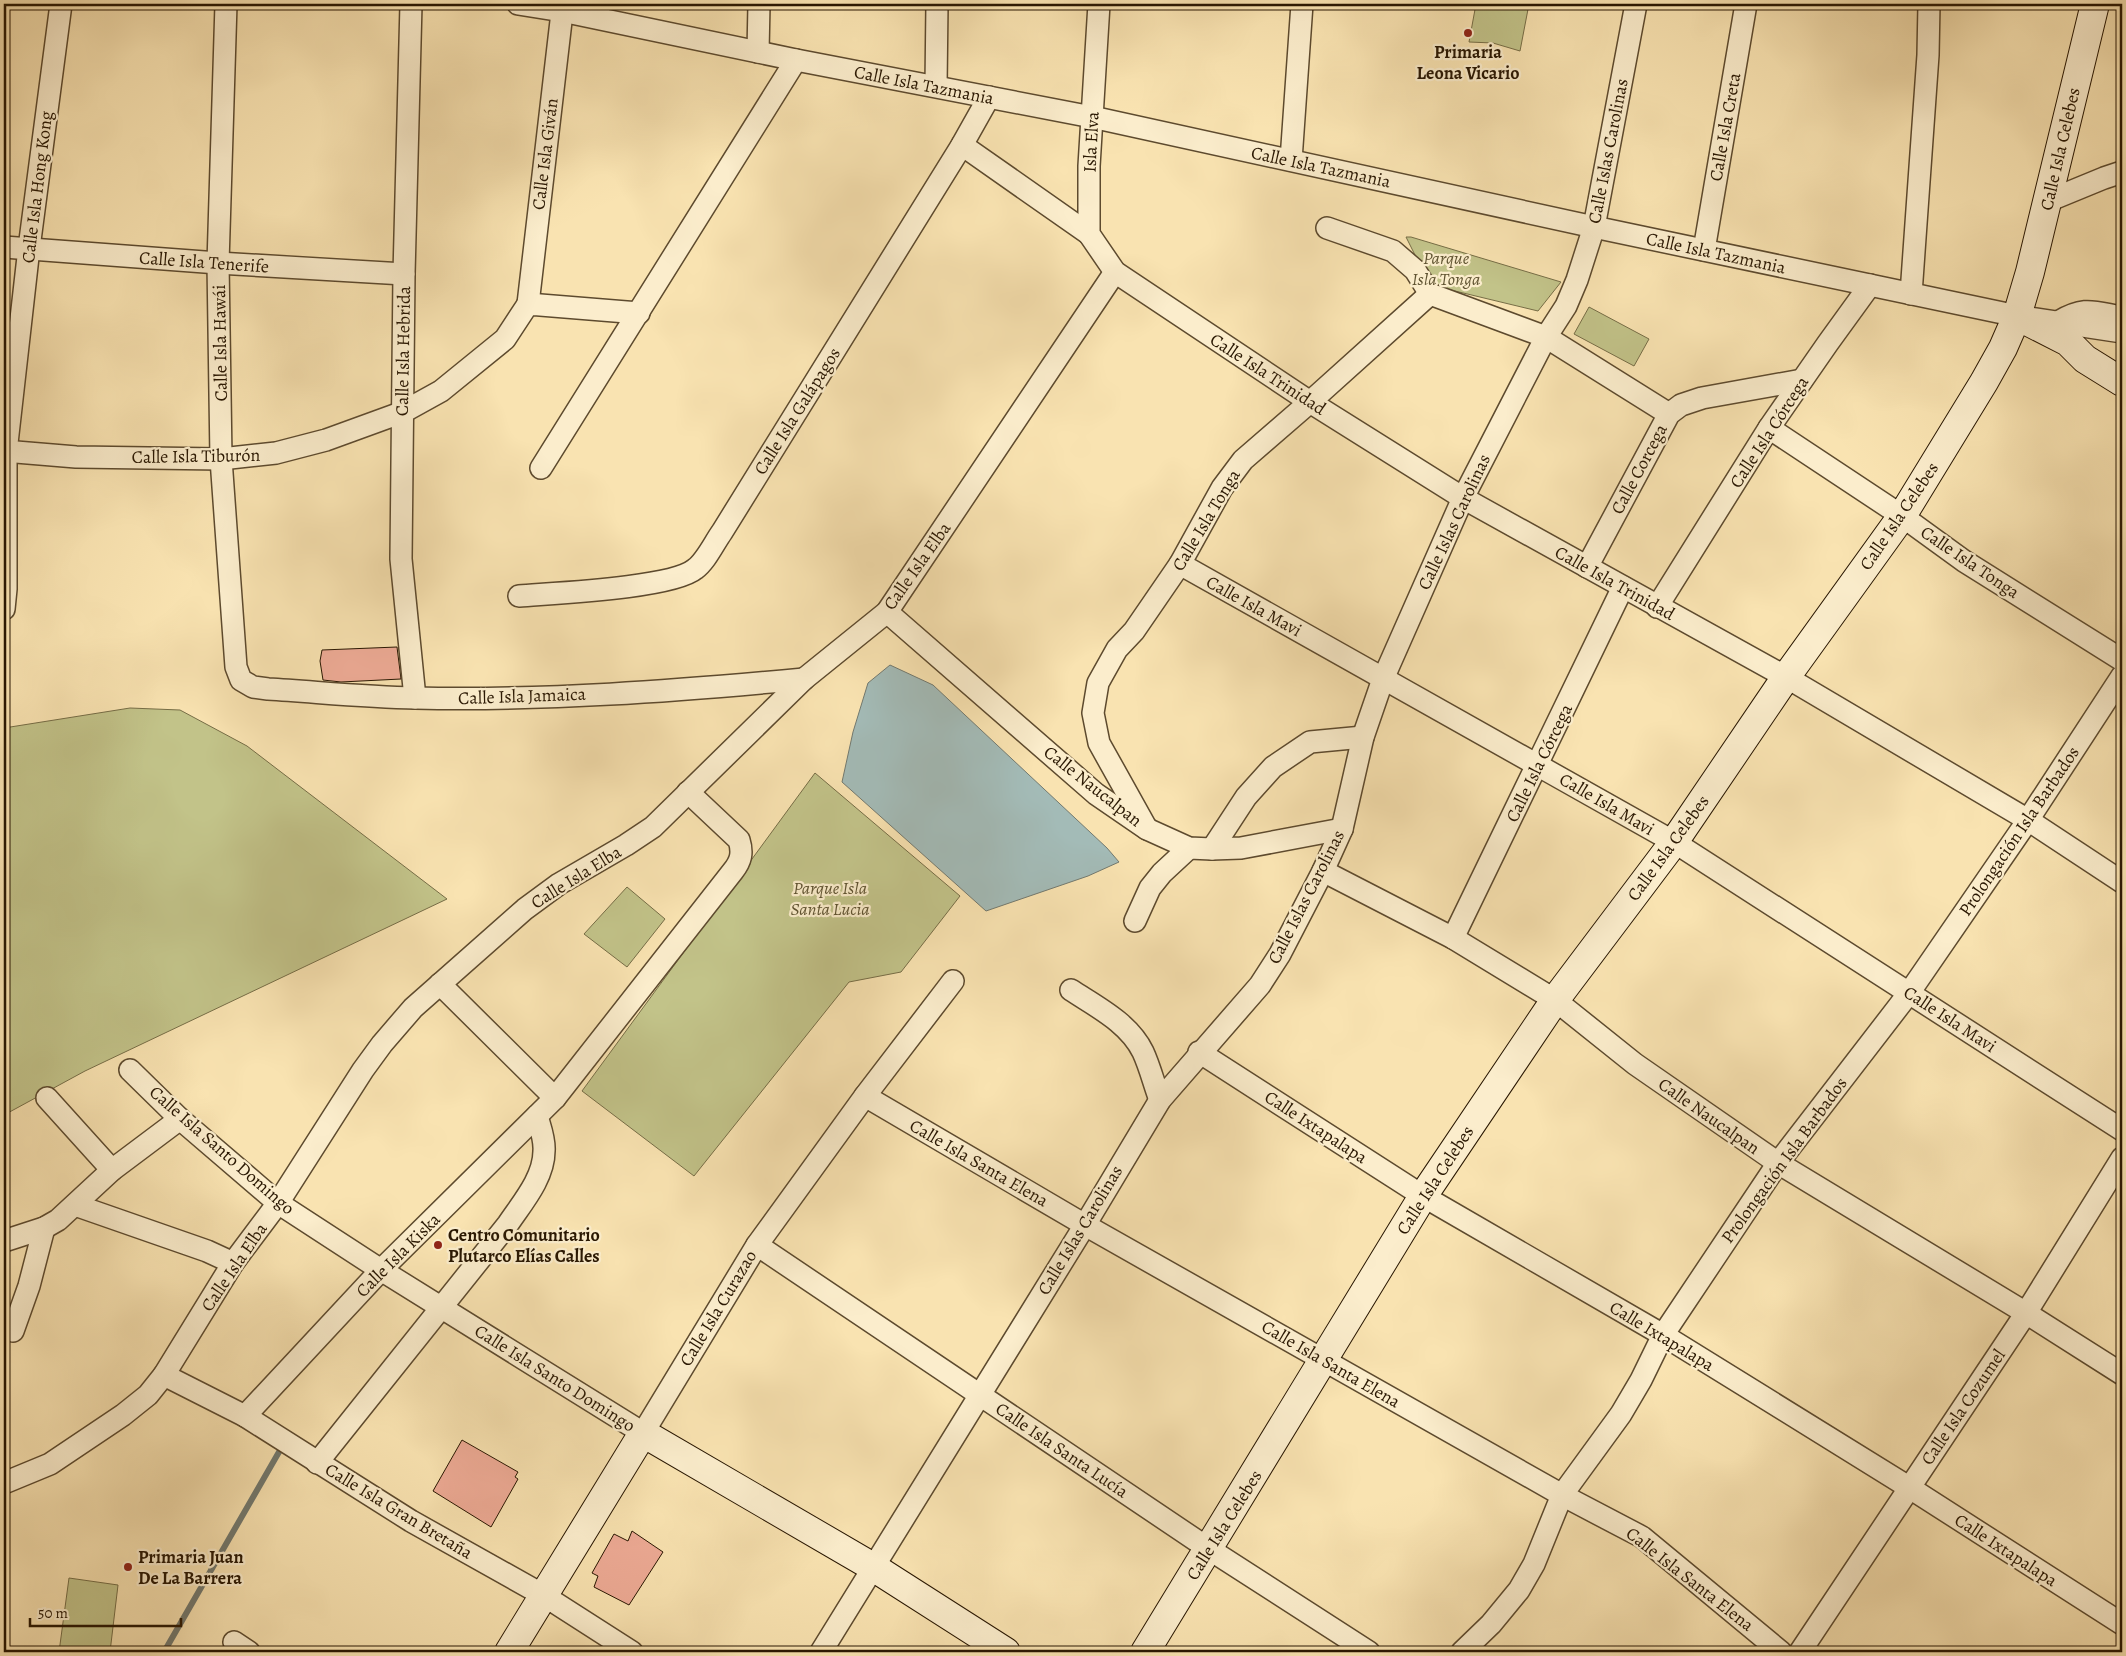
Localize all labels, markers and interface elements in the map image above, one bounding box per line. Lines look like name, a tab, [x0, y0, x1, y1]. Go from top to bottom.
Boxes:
marker: Primaria Leona Vicario	[1462, 27, 1474, 39]
place label: Primaria Leona Vicario	[1417, 40, 1519, 85]
street label: Calle Isla Tazmania	[852, 60, 997, 110]
street label: Calle Isla Creta	[1704, 70, 1746, 183]
street label: Calle Islas Carolinas	[1582, 76, 1634, 226]
street label: Calle Isla Celebes	[2034, 85, 2086, 213]
street label: Calle Isla Giván	[526, 97, 564, 211]
street label: Calle Isla Hong Kong	[16, 110, 58, 264]
street label: Isla Elva	[1077, 110, 1105, 173]
street label: Calle Isla Tazmania	[1249, 140, 1394, 194]
street label: Calle Isla Tazmania	[1644, 226, 1789, 280]
street label: Calle Isla Tenerife	[138, 245, 270, 279]
park label: Parque Isla Tonga	[1412, 246, 1480, 291]
street label: Calle Isla Hawái	[207, 284, 233, 402]
street label: Calle Isla Hebrida	[390, 285, 416, 416]
street label: Calle Isla Trinidad	[1205, 328, 1331, 421]
street label: Calle Isla Galápagos	[748, 343, 846, 479]
street label: Calle Isla Córcega	[1724, 371, 1814, 493]
street label: Calle Corcega	[1605, 419, 1673, 518]
street label: Calle Isla Tiburón	[132, 443, 261, 469]
street label: Calle Islas Carolinas	[1412, 450, 1496, 594]
street label: Calle Isla Celebes	[1854, 457, 1944, 575]
street label: Calle Isla Tonga	[1166, 464, 1246, 575]
street label: Calle Isla Elba	[878, 517, 957, 615]
street label: Calle Isla Tonga	[1916, 520, 2025, 604]
street label: Calle Isla Trinidad	[1551, 540, 1680, 626]
street label: Calle Isla Mavi	[1202, 570, 1306, 642]
street label: Calle Isla Jamaica	[458, 682, 587, 710]
street label: Calle Isla Córcega	[1500, 699, 1578, 826]
street label: Calle Naucalpan	[1039, 740, 1147, 832]
street label: Prolongación Isla Barbados	[1953, 741, 2085, 921]
street label: Calle Isla Mavi	[1555, 767, 1659, 841]
street label: Calle Isla Celebes	[1621, 790, 1715, 906]
street label: Calle Islas Carolinas	[1262, 826, 1350, 968]
street label: Calle Isla Elba	[526, 839, 626, 914]
park label: Parque Isla Santa Lucia	[790, 876, 870, 921]
street label: Calle Isla Mavi	[1899, 980, 2001, 1058]
street label: Calle Naucalpan	[1653, 1072, 1765, 1160]
street label: Prolongación Isla Barbados	[1715, 1072, 1853, 1248]
street label: Calle Isla Santo Domingo	[144, 1080, 300, 1220]
street label: Calle Ixtapalapa	[1260, 1085, 1373, 1170]
street label: Calle Isla Santa Elena	[905, 1113, 1053, 1213]
street label: Calle Isla Celebes	[1391, 1121, 1479, 1239]
street label: Calle Islas Carolinas	[1032, 1161, 1128, 1299]
street label: Calle Isla Kiska	[350, 1207, 446, 1303]
street label: Calle Isla Elba	[195, 1217, 273, 1316]
place label: Centro Comunitario Plutarco Elías Calles	[448, 1223, 600, 1268]
marker: Centro Comunitario Plutarco Elías Calles	[432, 1239, 444, 1251]
street label: Calle Isla Curazao	[674, 1245, 762, 1371]
street label: Calle Ixtapalapa	[1605, 1295, 1719, 1377]
street label: Calle Isla Santa Elena	[1257, 1314, 1405, 1414]
street label: Calle Isla Santo Domingo	[470, 1319, 640, 1437]
street label: Calle Isla Cozumel	[1915, 1344, 2011, 1470]
street label: Calle Isla Santa Lucía	[991, 1397, 1133, 1504]
street label: Calle Isla Gran Bretaña	[321, 1457, 478, 1565]
street label: Calle Isla Celebes	[1181, 1465, 1267, 1585]
street label: Calle Ixtapalapa	[1950, 1508, 2063, 1593]
street label: Calle Isla Santa Elena	[1621, 1521, 1760, 1637]
place label: Primaria Juan De La Barrera	[138, 1545, 244, 1590]
marker: Primaria Juan De La Barrera	[122, 1561, 134, 1573]
scale bar	[30, 1596, 181, 1628]
text: 50 m	[38, 1603, 68, 1623]

